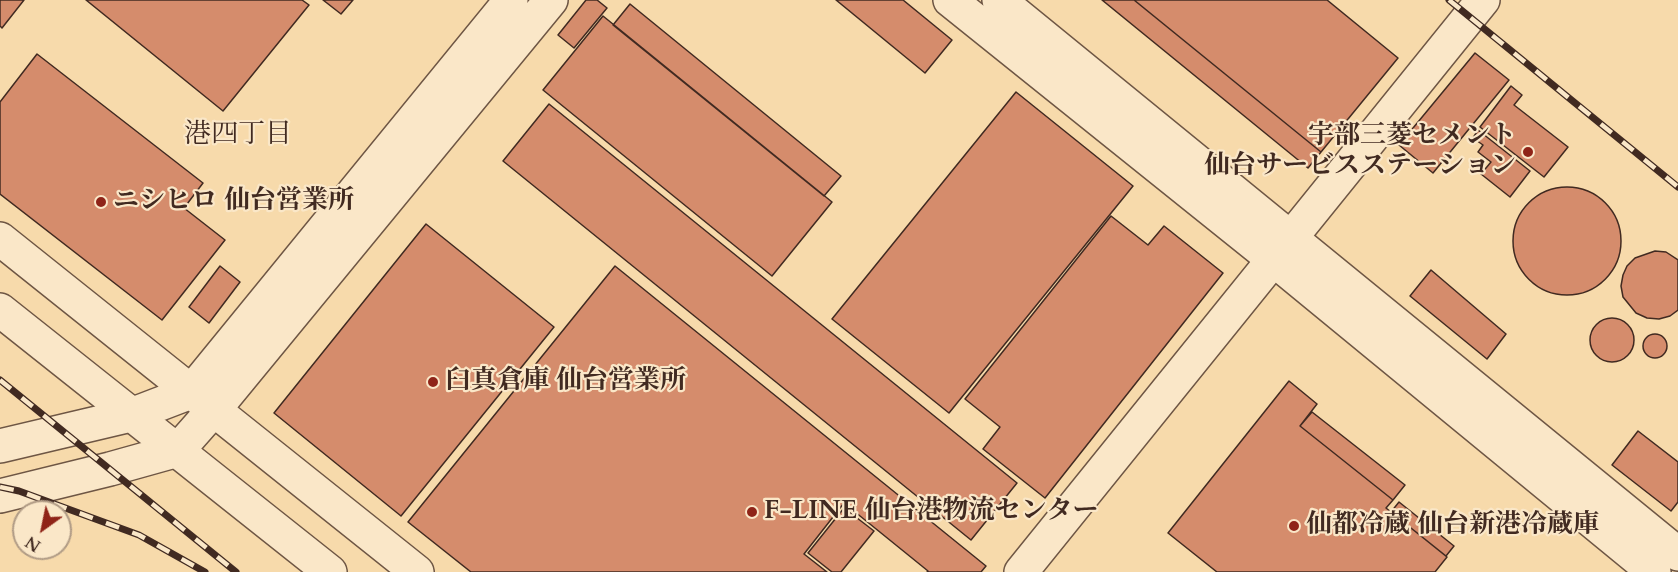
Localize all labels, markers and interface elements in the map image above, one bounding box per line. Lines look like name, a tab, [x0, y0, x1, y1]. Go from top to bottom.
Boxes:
district label: 港四丁目	[184, 120, 292, 152]
place label: 宇部三菱セメント 仙台サービスステーション	[1204, 121, 1516, 182]
marker: 宇部三菱セメント 仙台サービスステーション	[1521, 145, 1535, 159]
place label: ニシヒロ 仙台営業所	[113, 186, 354, 218]
marker: ニシヒロ 仙台営業所	[94, 195, 108, 209]
place label: 臼真倉庫 仙台営業所	[445, 366, 686, 398]
marker: 臼真倉庫 仙台営業所	[426, 375, 440, 389]
place label: F-LINE 仙台港物流センター	[764, 496, 1098, 528]
north arrow	[12, 500, 72, 560]
marker: F-LINE 仙台港物流センター	[745, 505, 759, 519]
place label: 仙都冷蔵 仙台新港冷蔵庫	[1306, 510, 1599, 542]
marker: 仙都冷蔵 仙台新港冷蔵庫	[1287, 519, 1301, 533]
text: N	[21, 530, 45, 556]

